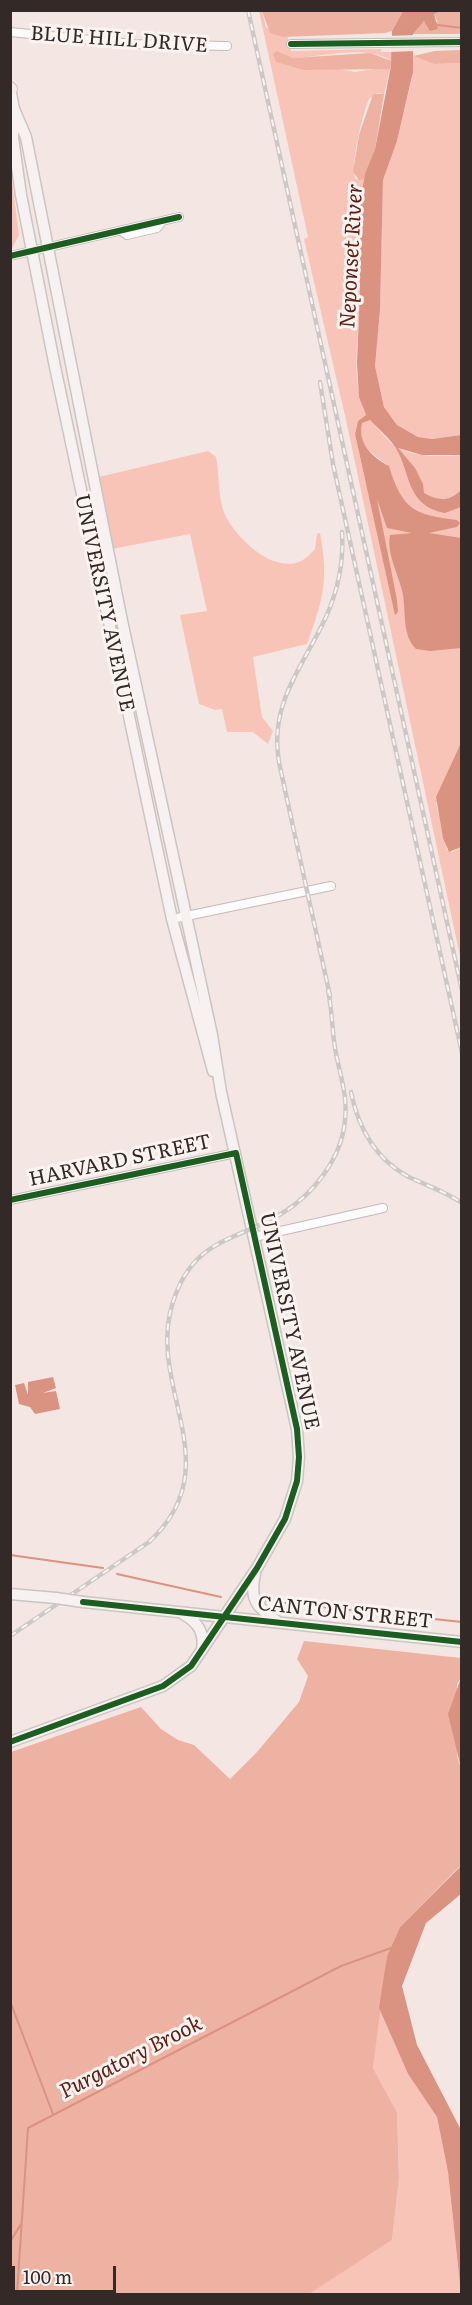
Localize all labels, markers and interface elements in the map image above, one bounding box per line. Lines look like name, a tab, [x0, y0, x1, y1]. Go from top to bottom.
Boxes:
street label: BLUE HILL DRIVE	[29, 22, 209, 58]
water label: Neponset River	[336, 183, 368, 329]
street label: UNIVERSITY AVENUE	[69, 492, 139, 714]
street label: HARVARD STREET	[27, 1130, 213, 1192]
street label: UNIVERSITY AVENUE	[254, 1210, 324, 1432]
street label: CANTON STREET	[256, 1592, 434, 1634]
water label: Purgatory Brook	[56, 2011, 206, 2105]
scale bar	[15, 2254, 118, 2292]
text: 100 m	[23, 2263, 72, 2290]

